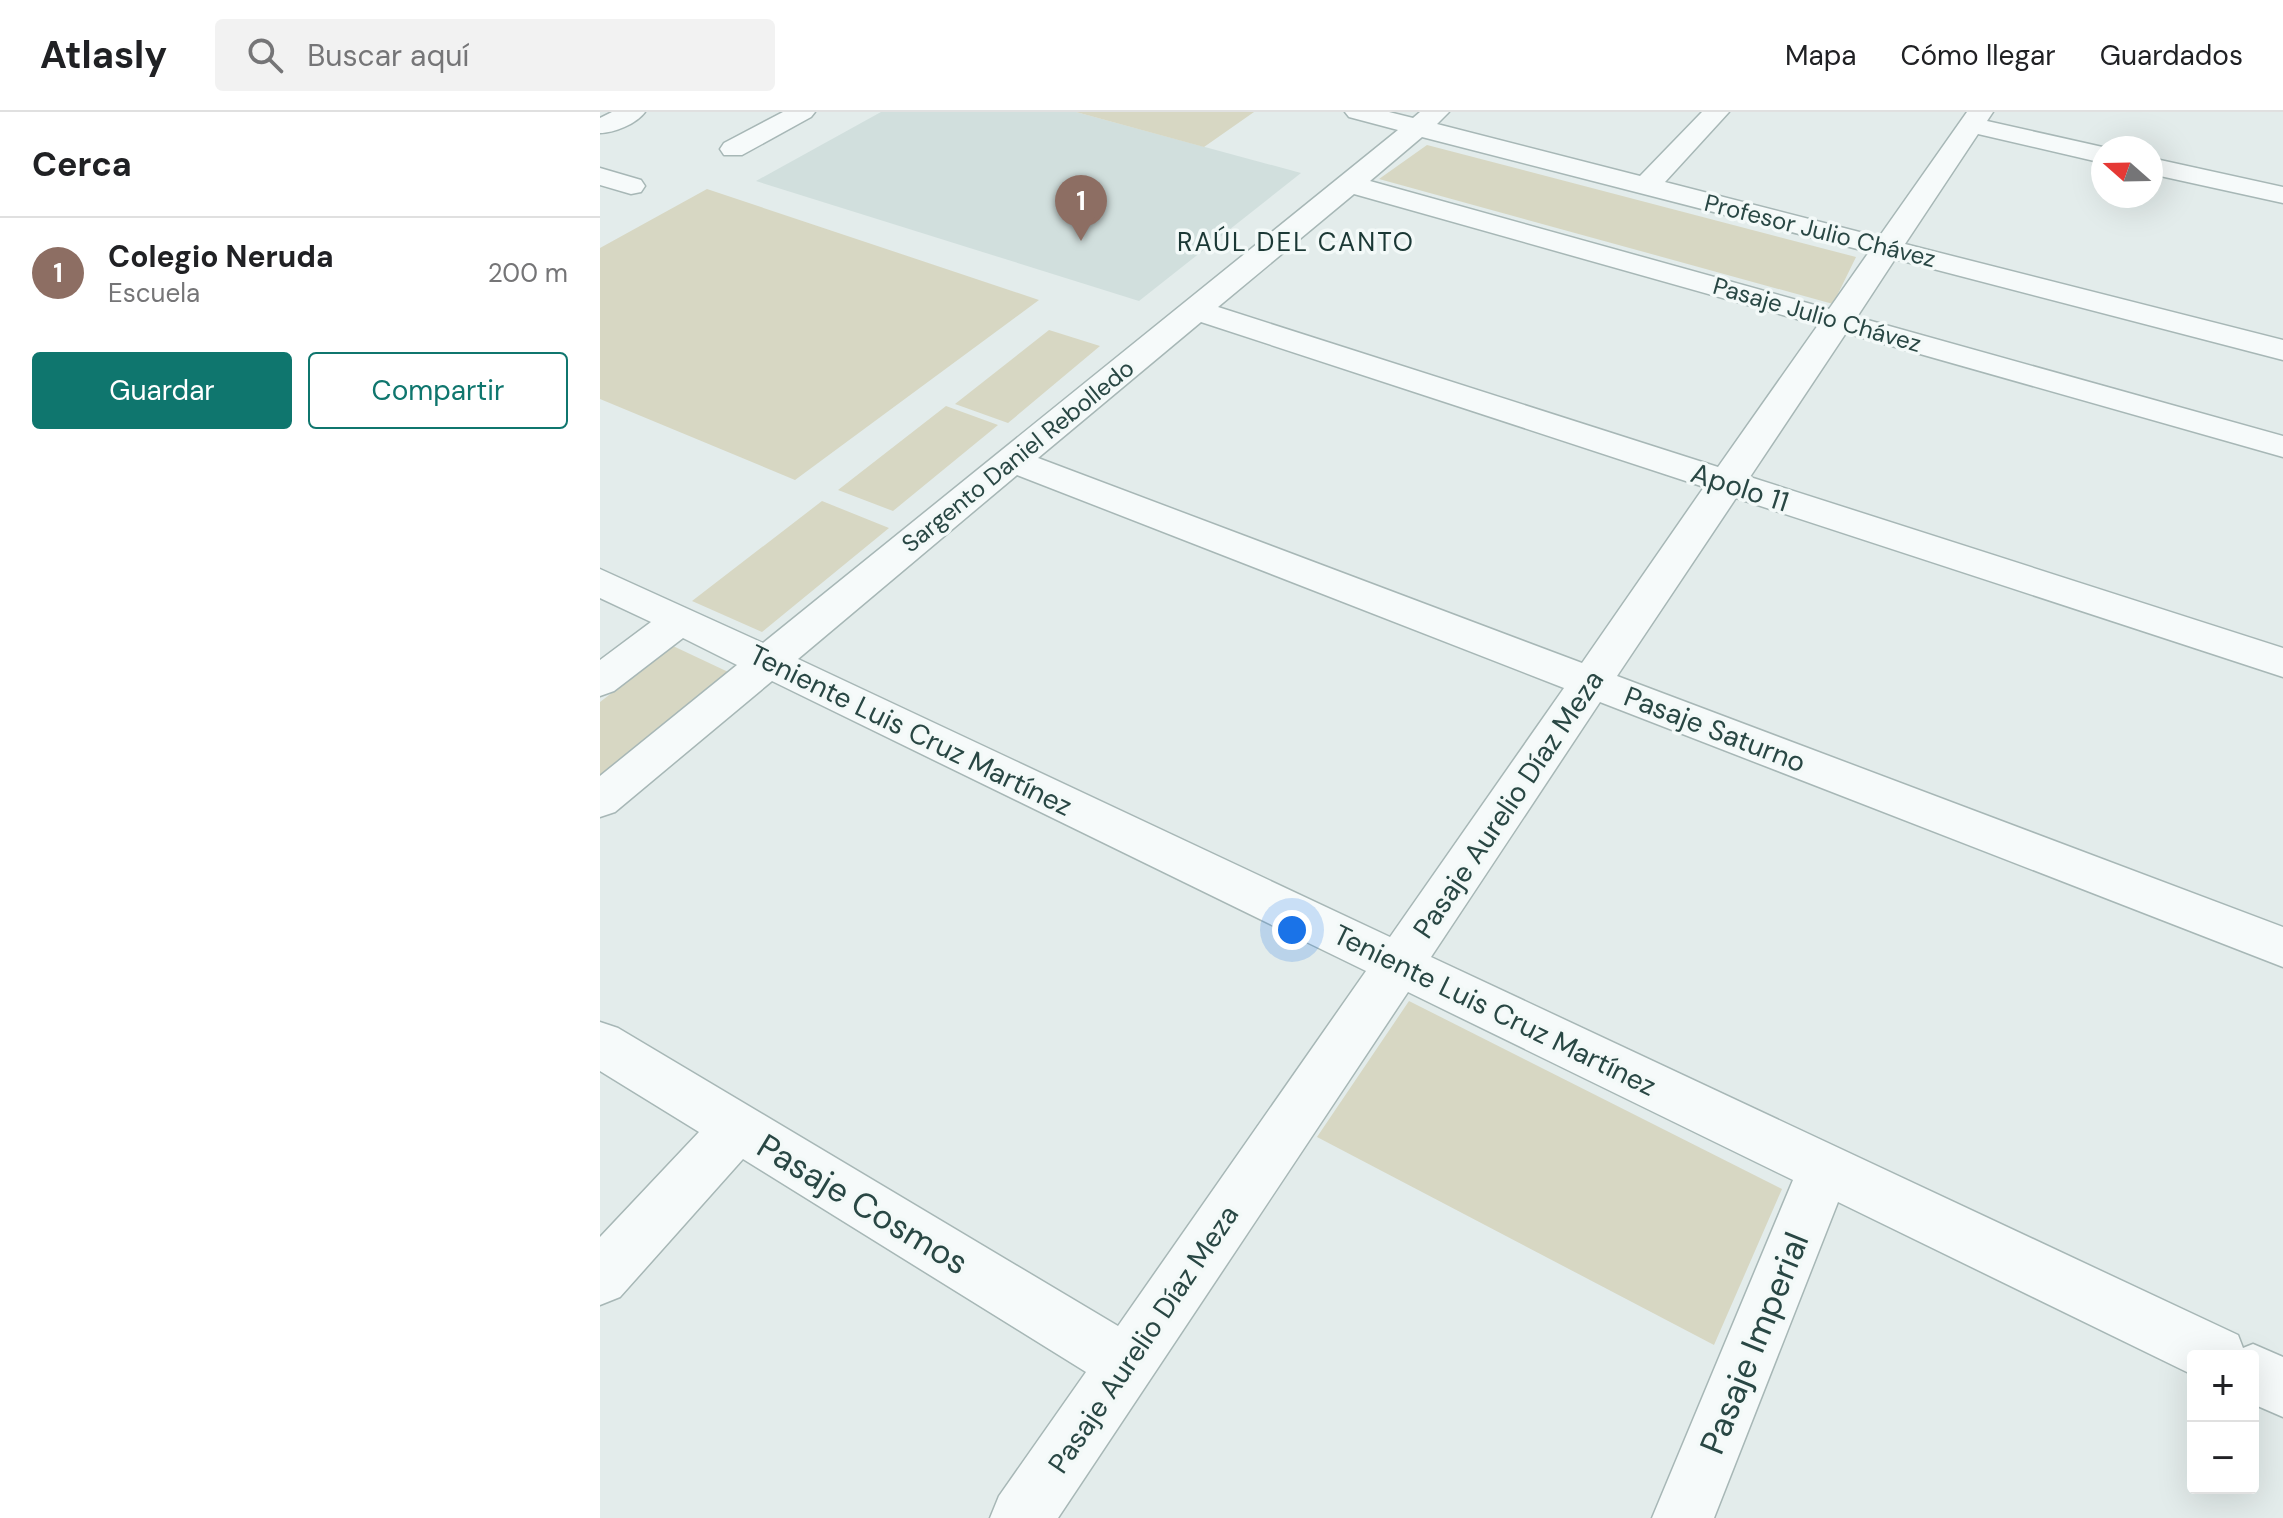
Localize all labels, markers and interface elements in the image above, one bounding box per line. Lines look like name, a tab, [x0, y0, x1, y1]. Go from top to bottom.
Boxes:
search box	[215, 19, 775, 91]
text: Atlasly	[40, 30, 167, 80]
icon: search	[243, 33, 287, 77]
text: Buscar aquí	[307, 36, 469, 75]
text: Mapa	[1785, 37, 1856, 74]
text: Cómo llegar	[1900, 37, 2056, 74]
text: Guardados	[2100, 37, 2243, 74]
north arrow	[2091, 136, 2163, 208]
text: Cerca	[32, 142, 132, 187]
pin: 1	[1055, 175, 1107, 241]
street label: Profesor Julio Chávez	[1701, 187, 1939, 274]
district label: RAÚL DEL CANTO	[1177, 225, 1415, 259]
text: Colegio Neruda	[108, 237, 333, 276]
text: 1	[53, 256, 63, 290]
text: 200 m	[488, 256, 568, 290]
street label: Pasaje Julio Chávez	[1709, 270, 1925, 359]
text: Escuela	[108, 276, 200, 310]
button: Guardar	[32, 352, 292, 429]
button: Compartir	[308, 352, 568, 429]
street label: Sargento Daniel Rebolledo	[895, 352, 1140, 559]
street label: Apolo 11	[1686, 454, 1793, 521]
street label: Teniente Luis Cruz Martínez	[743, 636, 1078, 825]
street label: Pasaje Aurelio Díaz Meza	[1405, 663, 1612, 946]
street label: Pasaje Saturno	[1619, 678, 1811, 781]
your location	[1272, 910, 1312, 950]
street label: Teniente Luis Cruz Martínez	[1327, 916, 1662, 1105]
street label: Pasaje Cosmos	[749, 1124, 977, 1285]
street label: Pasaje Aurelio Díaz Meza	[1040, 1198, 1247, 1481]
street label: Pasaje Imperial	[1690, 1226, 1819, 1461]
map controls	[2187, 1350, 2259, 1494]
button: +	[2187, 1350, 2259, 1422]
button: −	[2187, 1422, 2259, 1494]

